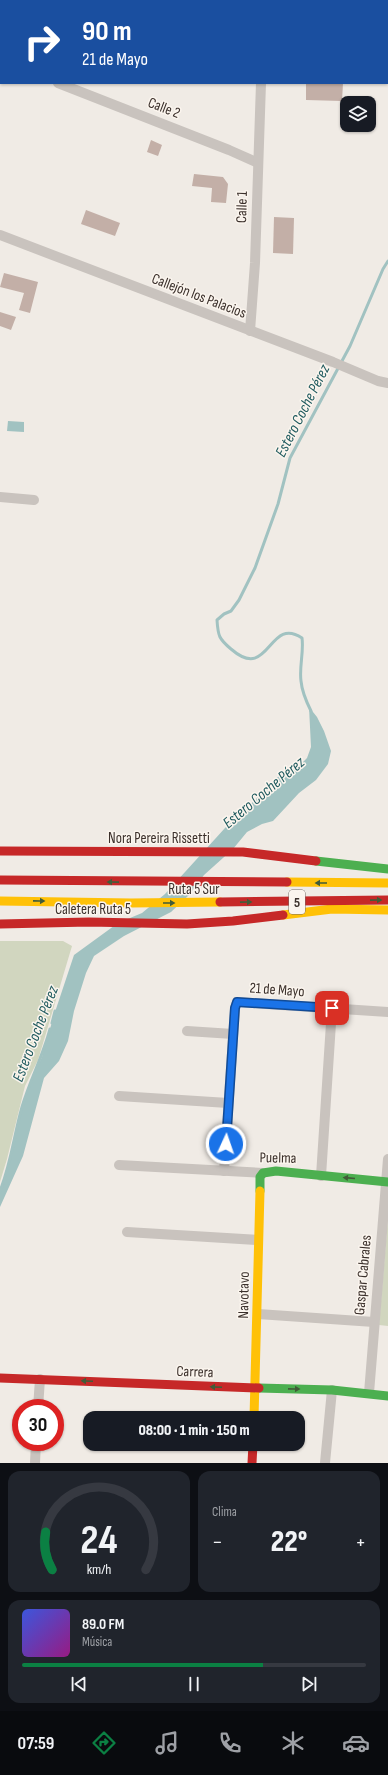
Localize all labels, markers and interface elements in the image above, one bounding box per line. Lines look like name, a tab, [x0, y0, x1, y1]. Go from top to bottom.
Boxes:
text: 90 m	[82, 15, 132, 48]
icon: right	[16, 16, 68, 68]
text: 21 de Mayo	[82, 49, 148, 70]
street label: Calle 2	[145, 93, 183, 123]
map controls	[340, 96, 376, 132]
button: layers	[340, 96, 376, 132]
street label: Calle 1	[232, 190, 252, 223]
street label: Callejón los Palacios	[149, 269, 249, 323]
water label: Estero Coche Pérez	[272, 361, 335, 460]
water label: Estero Coche Pérez	[219, 752, 310, 833]
street label: Nora Pereira Rissetti	[108, 829, 210, 848]
one-way arrow	[106, 879, 119, 885]
street label: Ruta 5 Sur	[168, 880, 220, 899]
one-way arrow	[314, 880, 327, 886]
road number: 5	[289, 890, 305, 914]
one-way arrow	[370, 897, 383, 903]
one-way arrow	[33, 898, 45, 905]
one-way arrow	[240, 899, 252, 906]
street label: Caletera Ruta 5	[55, 900, 131, 919]
one-way arrow	[163, 900, 176, 906]
street label: 21 de Mayo	[249, 979, 305, 1001]
water label: Estero Coche Pérez	[9, 982, 63, 1085]
pin	[315, 991, 349, 1025]
icon: arrive	[321, 997, 343, 1019]
position arrow	[205, 1123, 247, 1165]
street label: Puelma	[259, 1148, 297, 1168]
one-way arrow	[343, 1175, 355, 1181]
street label: Gaspar Cabrales	[350, 1234, 376, 1316]
street label: Navotavo	[234, 1271, 254, 1319]
street label: Carrera	[176, 1362, 214, 1382]
one-way arrow	[80, 1378, 93, 1384]
one-way arrow	[210, 1383, 222, 1390]
one-way arrow	[288, 1386, 301, 1392]
speed limit sign: 30	[12, 1399, 64, 1451]
text: 08:00 · 1 min · 150 m	[138, 1421, 250, 1440]
text: Clima	[212, 1504, 237, 1520]
text: 24	[80, 1515, 118, 1564]
text: 22°	[271, 1524, 307, 1560]
text: −	[212, 1529, 223, 1556]
text: +	[355, 1529, 366, 1556]
text: km/h	[87, 1560, 111, 1577]
text: 89.0 FM	[82, 1615, 124, 1634]
text: Música	[82, 1634, 112, 1650]
icon: previous	[68, 1673, 90, 1695]
icon: pause	[183, 1673, 205, 1695]
icon: next	[298, 1673, 320, 1695]
icon: directions	[90, 1729, 118, 1757]
icon: music	[153, 1729, 181, 1757]
icon: phone	[216, 1729, 244, 1757]
icon: climate	[279, 1729, 307, 1757]
icon: car	[342, 1729, 370, 1757]
text: 07:59	[18, 1733, 54, 1754]

